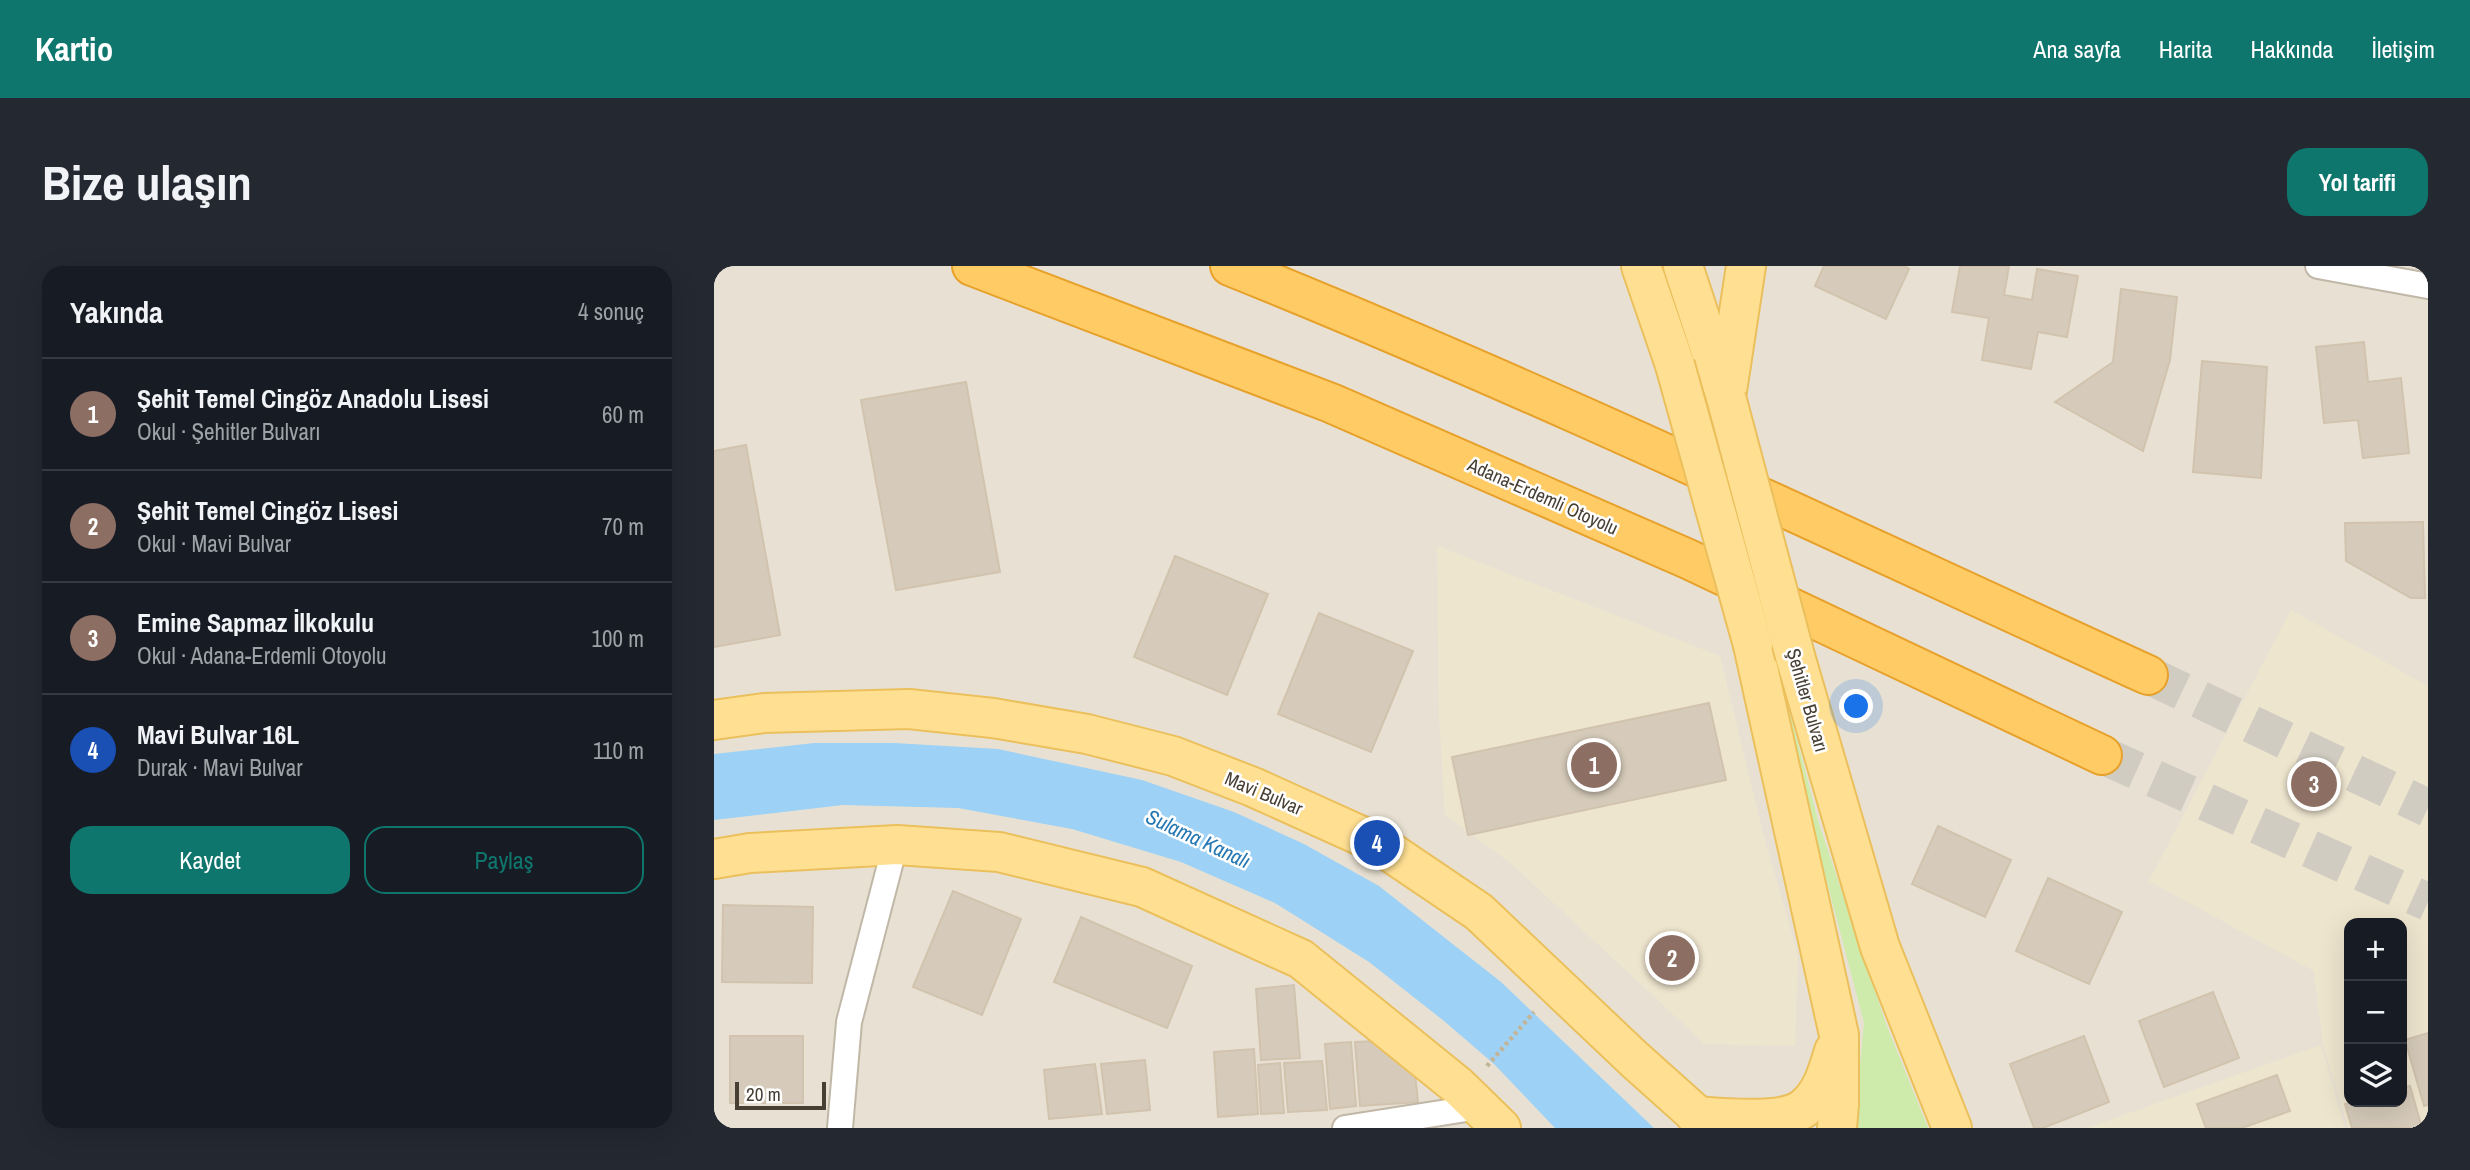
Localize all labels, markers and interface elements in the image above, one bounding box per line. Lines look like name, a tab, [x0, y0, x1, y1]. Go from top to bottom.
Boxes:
text: Kartio	[35, 27, 113, 71]
text: Ana sayfa	[2033, 33, 2121, 65]
text: Harita	[2159, 33, 2212, 65]
text: Hakkında	[2250, 33, 2334, 65]
text: İletişim	[2372, 33, 2435, 65]
button: Yol tarifi	[2287, 148, 2428, 216]
text: Bize ulaşın	[42, 149, 252, 215]
text: Yakında	[70, 292, 163, 332]
text: 4 sonuç	[578, 296, 644, 327]
text: Şehit Temel Cingöz Anadolu Lisesi	[137, 381, 489, 416]
text: 1	[88, 399, 98, 430]
text: 60 m	[602, 399, 644, 430]
text: Okul · Şehitler Bulvarı	[137, 416, 320, 447]
street label: Adana-Erdemli Otoyolu	[1463, 451, 1622, 541]
text: Şehit Temel Cingöz Lisesi	[137, 493, 398, 528]
text: 2	[88, 511, 98, 542]
text: 70 m	[602, 511, 644, 542]
text: Okul · Mavi Bulvar	[137, 528, 291, 559]
text: Emine Sapmaz İlkokulu	[137, 605, 374, 640]
text: 3	[88, 623, 98, 654]
text: 100 m	[592, 623, 644, 654]
text: Okul · Adana-Erdemli Otoyolu	[137, 640, 387, 671]
street label: Şehitler Bulvarı	[1781, 645, 1835, 755]
your location	[1839, 689, 1873, 723]
text: Mavi Bulvar 16L	[137, 717, 299, 752]
text: 4	[88, 735, 98, 766]
text: 110 m	[593, 735, 644, 766]
pin: 1	[1571, 739, 1617, 791]
text: Durak · Mavi Bulvar	[137, 752, 303, 783]
pin: 3	[2291, 758, 2337, 810]
street label: Mavi Bulvar	[1221, 765, 1308, 821]
water label: Sulama Kanalı	[1141, 802, 1255, 875]
pin: 4	[1354, 817, 1400, 869]
button: Kaydet	[70, 826, 350, 894]
button: Paylaş	[364, 826, 644, 894]
map controls	[2344, 918, 2407, 1107]
button: +	[2344, 918, 2407, 981]
pin: 2	[1649, 932, 1695, 984]
button: −	[2344, 981, 2407, 1044]
button: layers	[2344, 1044, 2407, 1107]
scale bar	[735, 1079, 826, 1111]
text: 20 m	[746, 1081, 781, 1107]

